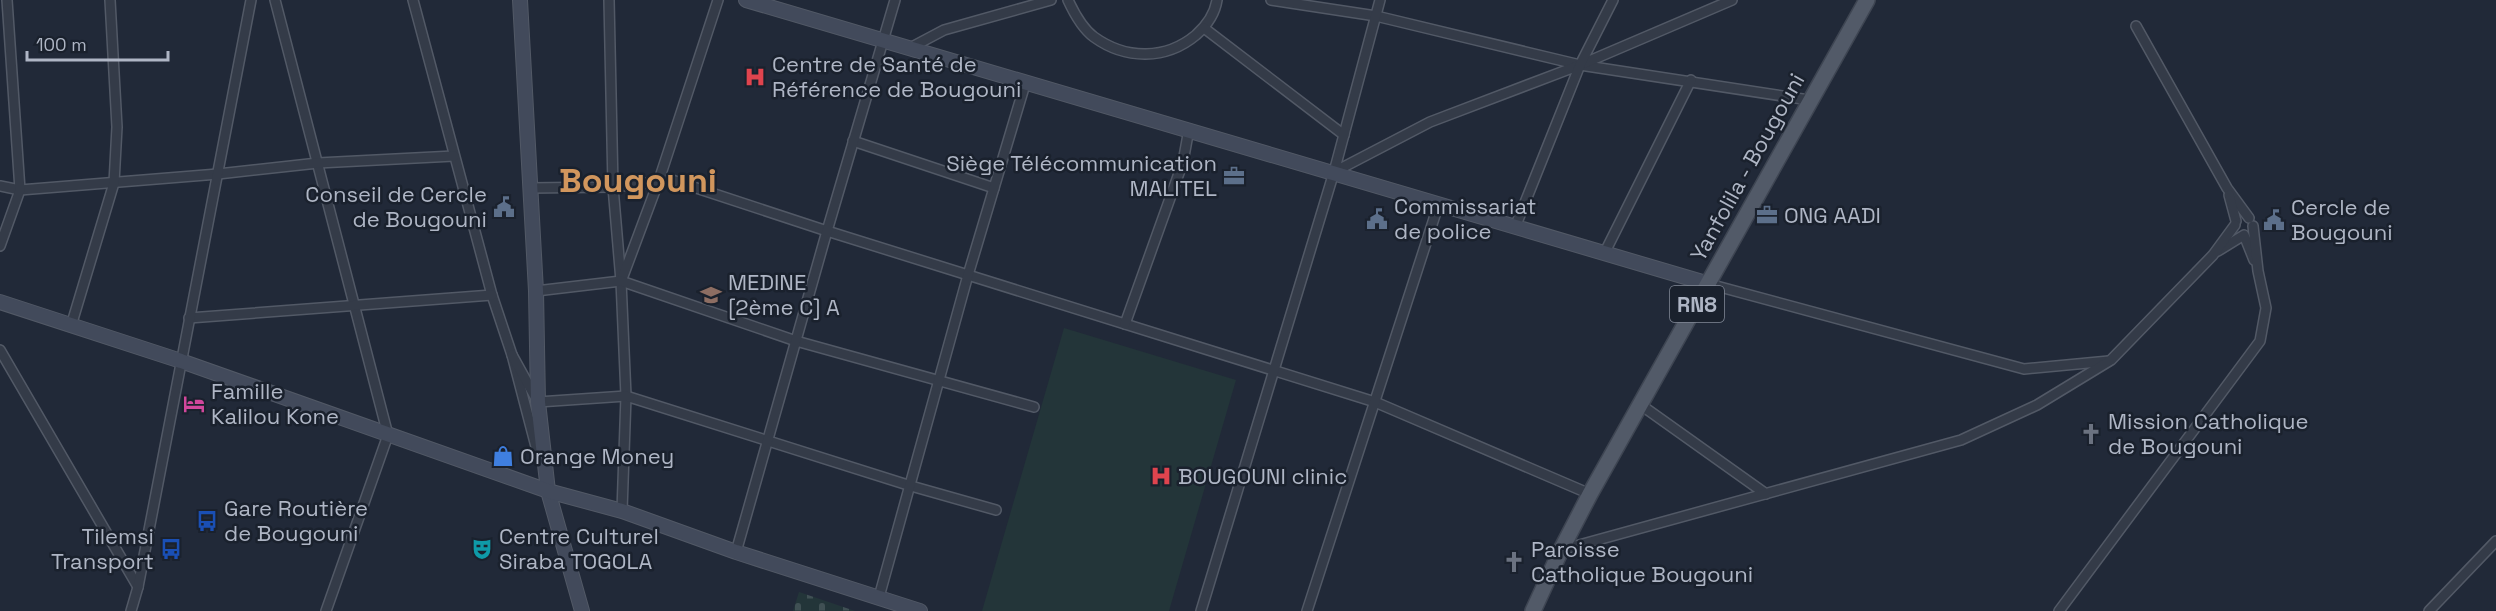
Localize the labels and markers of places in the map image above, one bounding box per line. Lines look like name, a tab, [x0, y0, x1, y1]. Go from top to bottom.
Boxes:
place label: Centre de Santé de Référence de Bougouni	[772, 50, 1021, 103]
hospital icon: Centre de Santé de Référence de Bougouni	[743, 65, 767, 89]
place label: Siège Télécommunication MALITEL	[946, 149, 1217, 202]
office icon: Siège Télécommunication MALITEL	[1222, 164, 1246, 188]
place label: Conseil de Cercle de Bougouni	[305, 180, 487, 233]
place label: Commissariat de police	[1394, 192, 1536, 245]
place label: Cercle de Bougouni	[2291, 193, 2393, 246]
public building icon: Conseil de Cercle de Bougouni	[492, 195, 516, 219]
place label: ONG AADI	[1784, 201, 1881, 229]
office icon: ONG AADI	[1755, 203, 1779, 227]
public building icon: Commissariat de police	[1365, 207, 1389, 231]
public building icon: Cercle de Bougouni	[2262, 208, 2286, 232]
place label: MEDINE [2ème C] A	[728, 268, 840, 321]
school or university icon: MEDINE [2ème C] A	[699, 283, 723, 307]
place label: Famille Kalilou Kone	[211, 377, 339, 430]
hotel icon: Famille Kalilou Kone	[182, 392, 206, 416]
place label: Mission Catholique de Bougouni	[2108, 407, 2308, 460]
church icon: Mission Catholique de Bougouni	[2079, 422, 2103, 446]
place label: Orange Money	[520, 442, 674, 470]
shop icon: Orange Money	[491, 444, 515, 468]
place label: BOUGOUNI clinic	[1178, 462, 1347, 490]
hospital icon: BOUGOUNI clinic	[1149, 464, 1173, 488]
place label: Gare Routière de Bougouni	[224, 494, 368, 547]
bus stop icon: Gare Routière de Bougouni	[195, 509, 219, 533]
place label: Tilemsi Transport	[51, 522, 154, 575]
place label: Centre Culturel Siraba TOGOLA	[499, 522, 659, 575]
place label: Paroisse Catholique Bougouni	[1531, 535, 1753, 588]
bus stop icon: Tilemsi Transport	[159, 537, 183, 561]
theatre icon: Centre Culturel Siraba TOGOLA	[470, 537, 494, 561]
church icon: Paroisse Catholique Bougouni	[1502, 550, 1526, 574]

